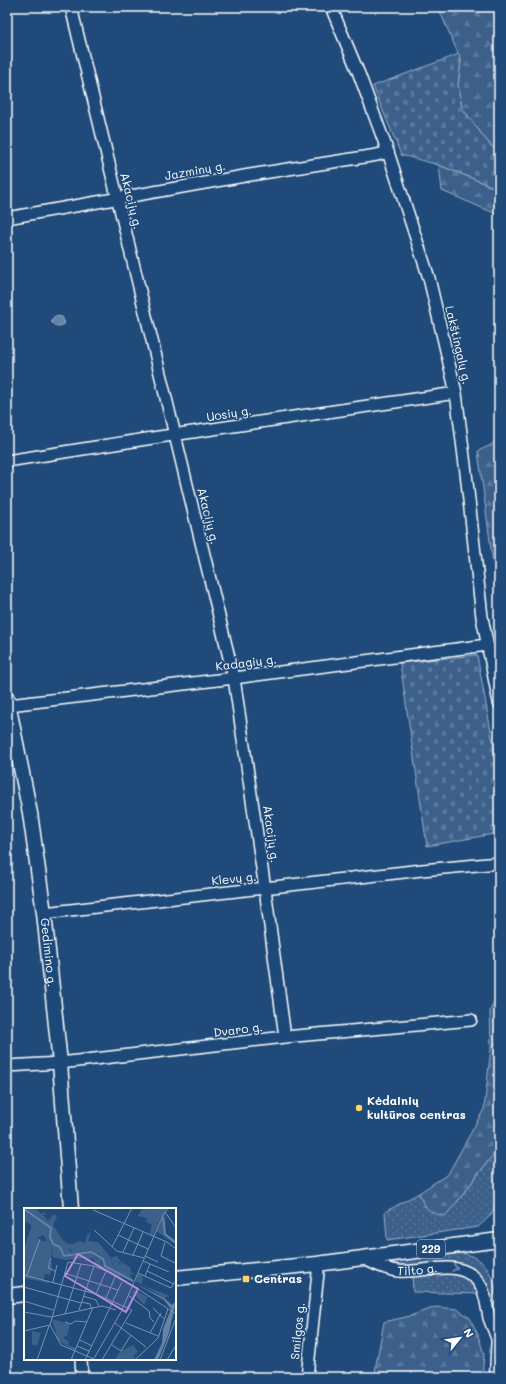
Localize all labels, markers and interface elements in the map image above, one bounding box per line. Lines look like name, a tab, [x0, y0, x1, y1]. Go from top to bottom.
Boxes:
street label: Jazminų g.	[163, 157, 227, 183]
street label: Akacijų g.	[117, 171, 147, 231]
street label: Lakštingalų g.	[442, 304, 476, 386]
street label: Uosių g.	[205, 402, 253, 424]
street label: Akacijų g.	[194, 486, 224, 546]
street label: Kadagių g.	[214, 650, 277, 674]
street label: Akacijų g.	[260, 804, 284, 864]
street label: Klevų g.	[211, 868, 257, 888]
street label: Gedimino g.	[38, 917, 61, 988]
street label: Dvaro g.	[212, 1018, 263, 1040]
place label: Kėdainių kultūros centras	[367, 1092, 466, 1122]
marker: Kėdainių kultūros centras	[354, 1103, 364, 1113]
inset map	[24, 1208, 176, 1360]
road number: 229	[417, 1240, 445, 1258]
street label: Tilto g.	[397, 1259, 438, 1278]
one-way arrow	[452, 1264, 458, 1272]
place label: Centras	[254, 1270, 302, 1286]
marker: Centras	[241, 1274, 251, 1284]
street label: Smilgos g.	[286, 1302, 308, 1360]
north arrow	[440, 1318, 480, 1358]
text: N	[461, 1325, 478, 1340]

